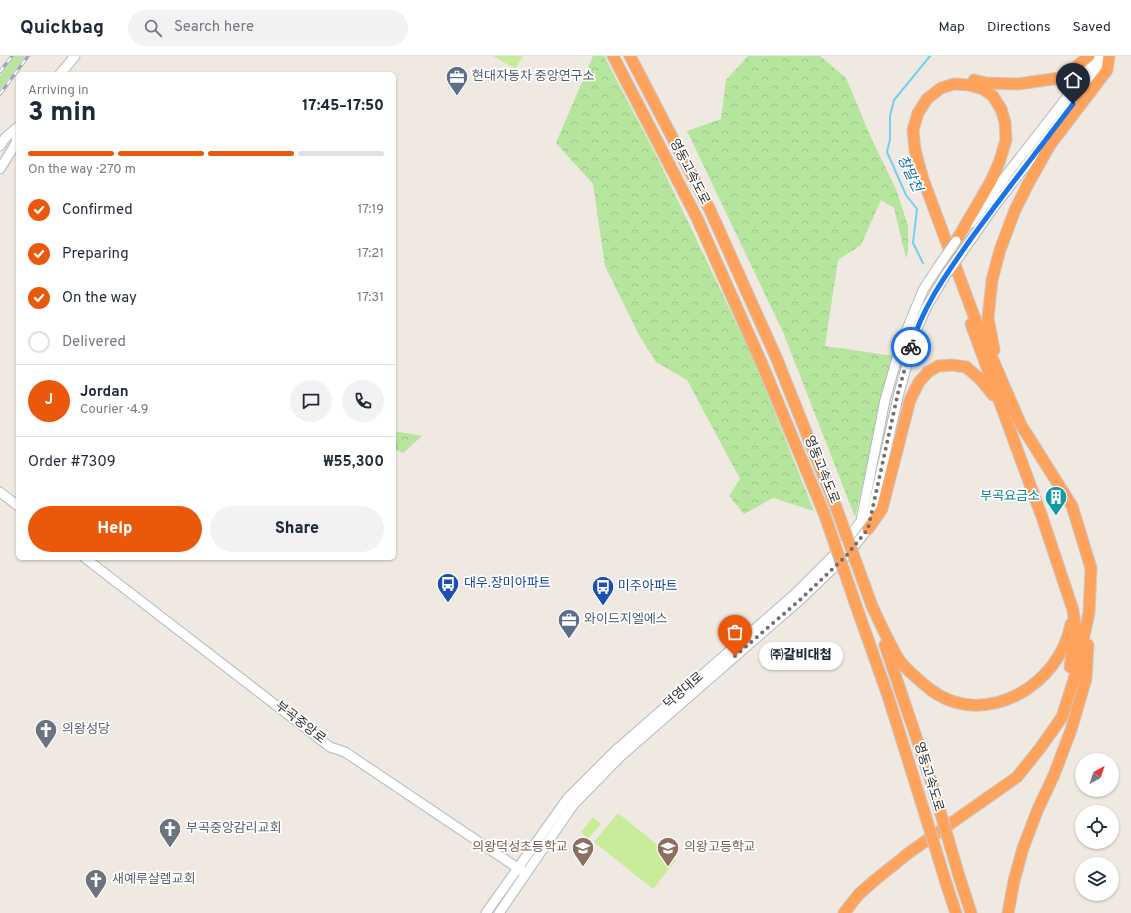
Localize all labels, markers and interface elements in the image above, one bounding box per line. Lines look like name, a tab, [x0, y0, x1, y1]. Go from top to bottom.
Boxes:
search box	[128, 10, 408, 46]
text: Quickbag	[20, 16, 104, 40]
icon: search	[142, 17, 164, 39]
text: Search here	[174, 18, 254, 37]
text: Map	[939, 19, 965, 36]
text: Directions	[987, 19, 1051, 36]
text: Saved	[1073, 19, 1111, 36]
pin	[1056, 63, 1090, 104]
office icon: 현대자동차 중앙연구소	[444, 64, 470, 97]
place label: 현대자동차 중앙연구소	[472, 68, 595, 85]
icon: home	[1062, 69, 1084, 91]
text: Arriving in	[28, 83, 89, 99]
text: 3 min	[28, 97, 96, 130]
text: 17:45–17:50	[302, 97, 384, 116]
street label: 영동고속도로	[666, 136, 712, 208]
water label: 창말천	[893, 153, 926, 196]
text: On the way · 270 m	[28, 162, 136, 178]
icon: check	[28, 199, 50, 221]
text: Confirmed	[62, 201, 133, 220]
text: 17:19	[357, 202, 384, 218]
icon: check	[28, 243, 50, 265]
text: Preparing	[62, 245, 129, 264]
text: 17:21	[357, 246, 384, 262]
icon: check	[28, 287, 50, 309]
text: On the way	[62, 289, 137, 308]
text: 17:31	[357, 290, 384, 306]
courier	[891, 327, 931, 367]
text: Delivered	[62, 333, 126, 352]
icon: bike	[900, 336, 922, 358]
button: chat	[290, 380, 332, 422]
button: phone	[342, 380, 384, 422]
text: Jordan	[80, 383, 129, 402]
text: J	[45, 391, 53, 410]
text: Courier · 4.9	[80, 402, 148, 418]
street label: 영동고속도로	[800, 434, 842, 506]
text: Order #7309	[28, 453, 116, 472]
text: ₩55,300	[324, 453, 384, 472]
building icon: 부곡요금소	[1043, 484, 1069, 517]
place label: 부곡요금소	[980, 489, 1040, 505]
button: Help	[28, 506, 202, 552]
button: Share	[210, 506, 384, 552]
bus stop icon: 대우.장미아파트	[435, 571, 461, 604]
bus stop icon: 미주아파트	[590, 574, 616, 607]
place label: 대우.장미아파트	[464, 576, 551, 592]
place label: 미주아파트	[618, 579, 678, 595]
office icon: 와이드지엘에스	[556, 607, 582, 640]
place label: 와이드지엘에스	[584, 612, 668, 628]
pin	[718, 615, 752, 656]
icon: bag	[724, 621, 746, 643]
callout: ㈜갈비대첩	[759, 642, 843, 670]
text: ㈜갈비대첩	[771, 648, 831, 664]
street label: 덕영대로	[661, 669, 707, 713]
street label: 부곡중앙로	[272, 698, 329, 748]
church icon: 의왕성당	[33, 717, 59, 750]
place label: 의왕성당	[62, 722, 110, 738]
street label: 영동고속도로	[910, 740, 946, 814]
north arrow	[1075, 753, 1119, 797]
map controls	[1075, 753, 1119, 901]
button: locate	[1075, 805, 1119, 849]
church icon: 부곡중앙감리교회	[157, 816, 183, 849]
place label: 부곡중앙감리교회	[186, 821, 282, 837]
school or university icon: 의왕덕성초등학교	[570, 835, 596, 868]
school or university icon: 의왕고등학교	[655, 835, 681, 868]
place label: 의왕덕성초등학교	[472, 839, 568, 856]
place label: 의왕고등학교	[684, 839, 756, 856]
button: layers	[1075, 857, 1119, 901]
church icon: 새예루살렘교회	[83, 867, 109, 900]
place label: 새예루살렘교회	[112, 872, 196, 888]

